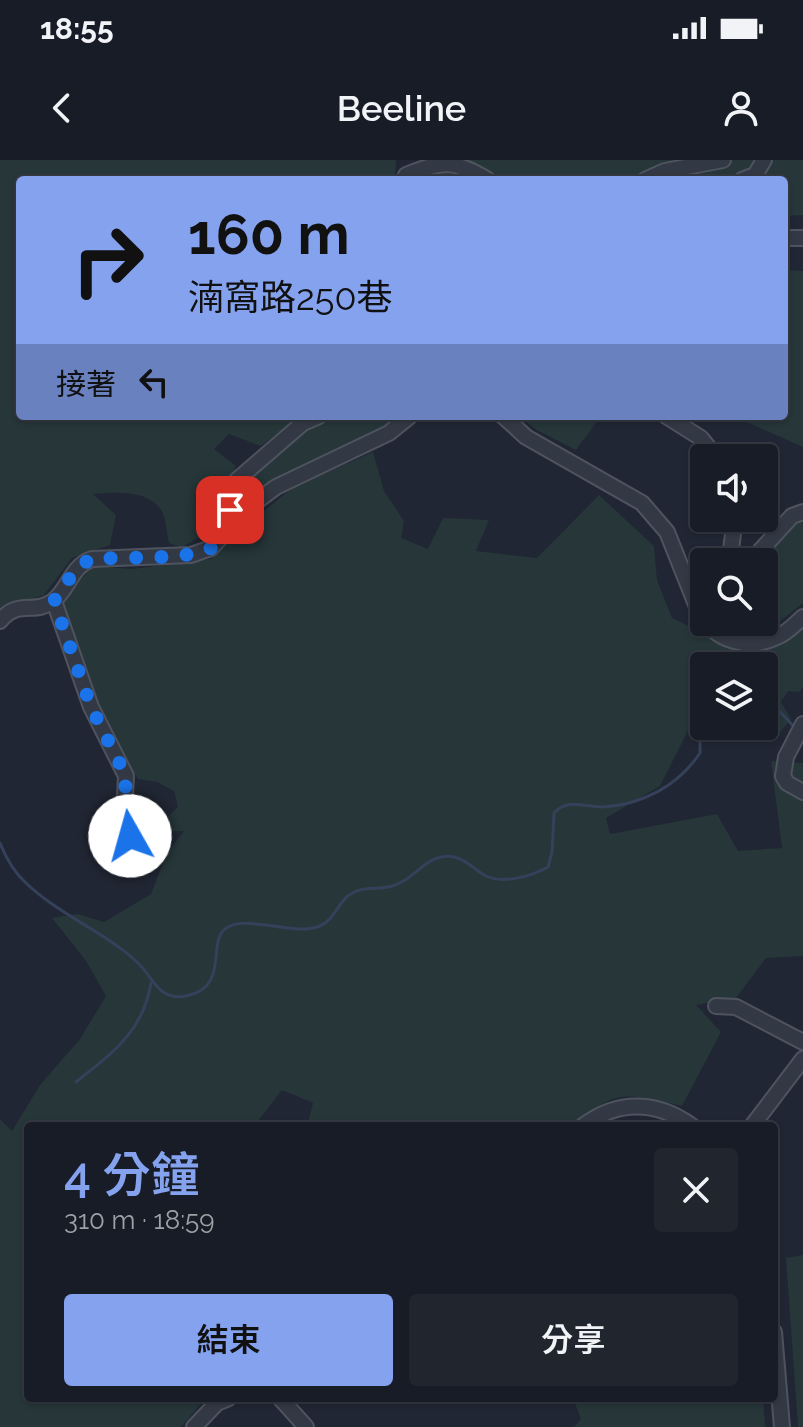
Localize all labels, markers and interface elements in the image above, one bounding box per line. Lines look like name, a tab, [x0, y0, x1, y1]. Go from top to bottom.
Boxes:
text: 18:55	[40, 11, 114, 46]
icon: back	[40, 86, 84, 130]
icon: person	[719, 86, 763, 130]
text: Beeline	[337, 87, 466, 129]
text: 160 m	[188, 201, 350, 267]
icon: right	[56, 208, 160, 312]
text: 湳窩路250巷	[188, 276, 392, 318]
icon: left	[132, 360, 176, 404]
text: 接著	[56, 367, 116, 402]
map controls	[690, 444, 778, 740]
button: sound	[690, 444, 778, 532]
pin	[196, 476, 264, 544]
icon: arrive	[208, 488, 252, 532]
button: search	[690, 548, 778, 636]
button: layers	[690, 652, 778, 740]
position arrow	[88, 794, 172, 878]
text: 4 分鐘	[64, 1147, 199, 1203]
button: close	[654, 1148, 738, 1232]
text: 310 m · 18:59	[64, 1205, 214, 1235]
button: 結束	[64, 1294, 393, 1386]
button: 分享	[409, 1294, 738, 1386]

